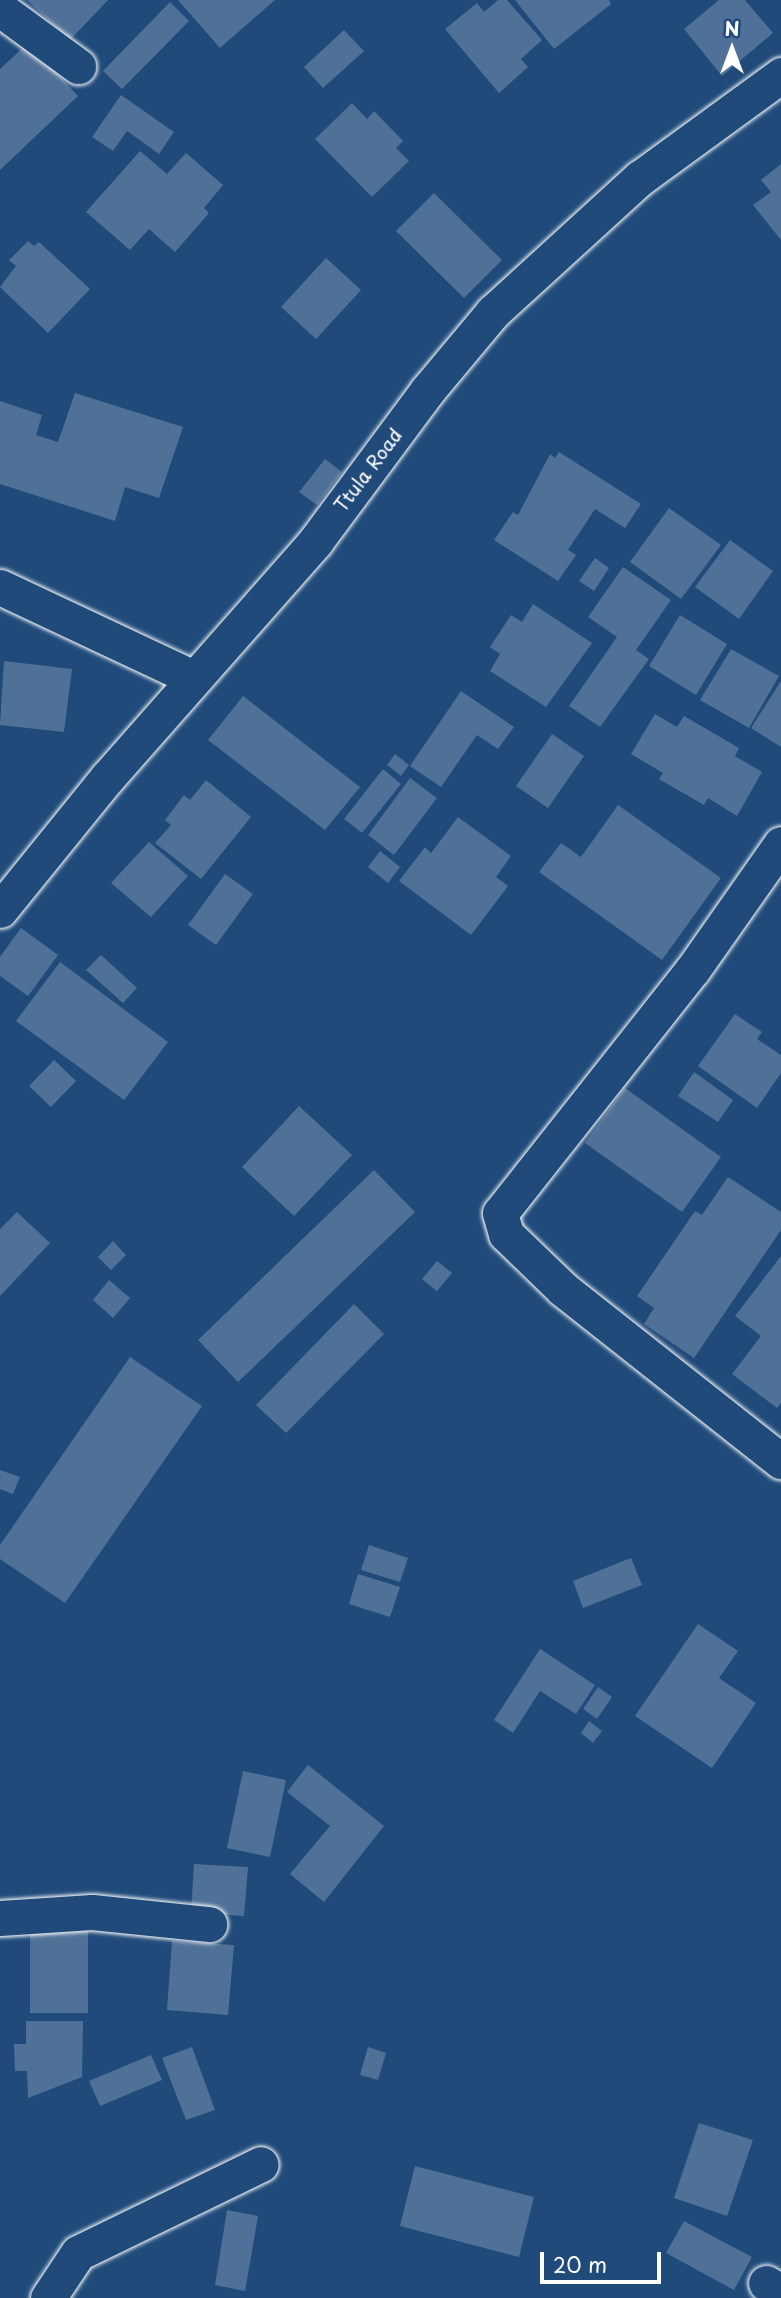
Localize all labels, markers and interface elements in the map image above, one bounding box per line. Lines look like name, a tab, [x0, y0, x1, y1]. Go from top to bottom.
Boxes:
north arrow	[697, 14, 767, 84]
text: N	[724, 14, 740, 42]
street label: Ttula Road	[329, 424, 407, 516]
scale bar	[543, 2238, 664, 2282]
text: 20 m	[553, 2248, 607, 2280]

